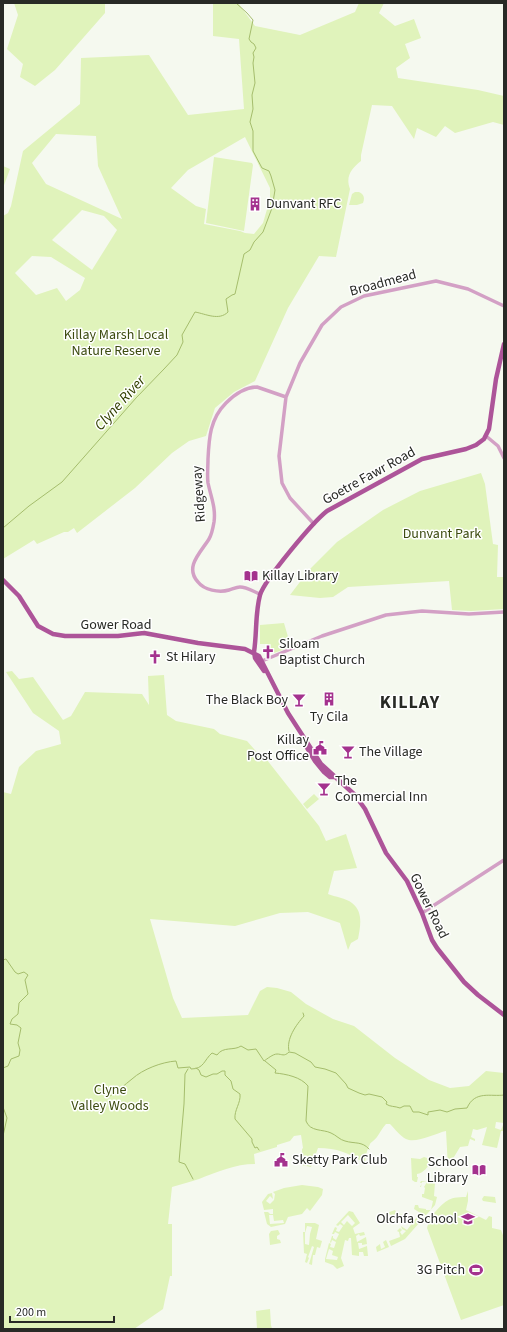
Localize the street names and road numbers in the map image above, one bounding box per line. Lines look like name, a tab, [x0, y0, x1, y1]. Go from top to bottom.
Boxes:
street label: Broadmead	[347, 264, 419, 302]
street label: Goetre Fawr Road	[319, 442, 419, 510]
street label: Ridgeway	[187, 465, 211, 523]
street label: Gower Road	[81, 615, 151, 635]
street label: Gower Road	[404, 870, 454, 942]

